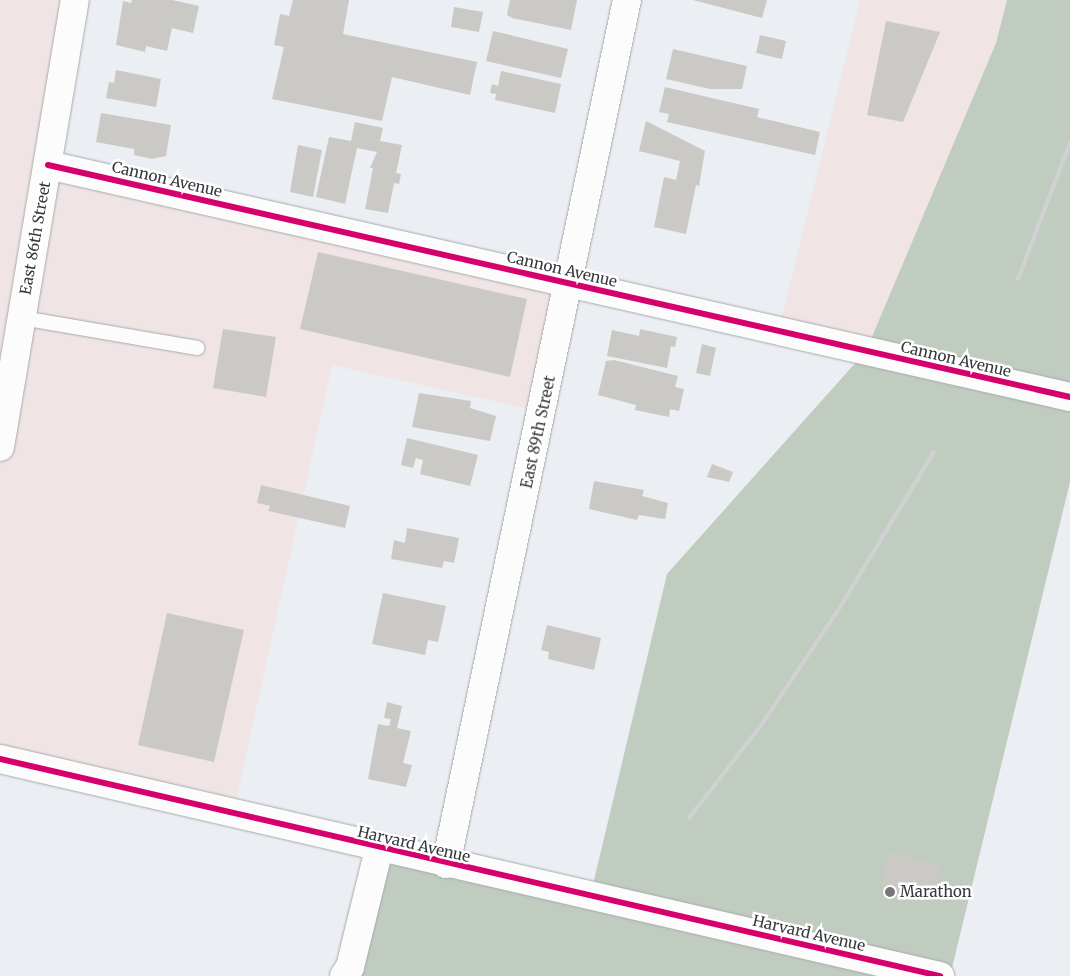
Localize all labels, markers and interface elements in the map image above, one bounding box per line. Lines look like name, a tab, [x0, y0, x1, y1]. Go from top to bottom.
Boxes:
street label: Cannon Avenue	[110, 158, 224, 200]
street label: East 86th Street	[16, 180, 54, 296]
street label: Cannon Avenue	[505, 248, 619, 290]
street label: Cannon Avenue	[899, 338, 1013, 380]
street label: East 89th Street	[517, 374, 559, 490]
street label: Harvard Avenue	[356, 822, 472, 866]
place label: Marathon	[900, 883, 972, 901]
marker: Marathon	[884, 886, 896, 898]
street label: Harvard Avenue	[751, 911, 867, 955]

